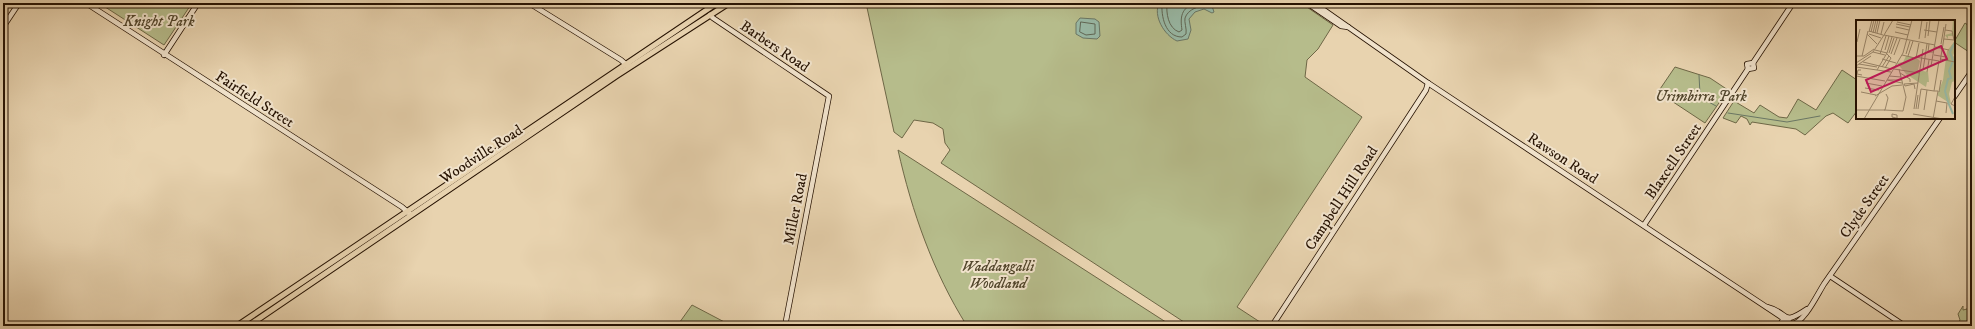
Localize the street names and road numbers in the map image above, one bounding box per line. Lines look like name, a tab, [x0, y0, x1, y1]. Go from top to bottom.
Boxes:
street label: Barbers Road	[736, 16, 813, 77]
street label: Fairfield Street	[212, 67, 298, 132]
street label: Blaxcell Street	[1641, 119, 1706, 203]
street label: Woodville Road	[435, 120, 527, 189]
street label: Rawson Road	[1524, 129, 1602, 189]
street label: Campbell Hill Road	[1301, 142, 1382, 254]
street label: Clyde Street	[1835, 170, 1893, 242]
street label: Miller Road	[779, 171, 812, 247]

